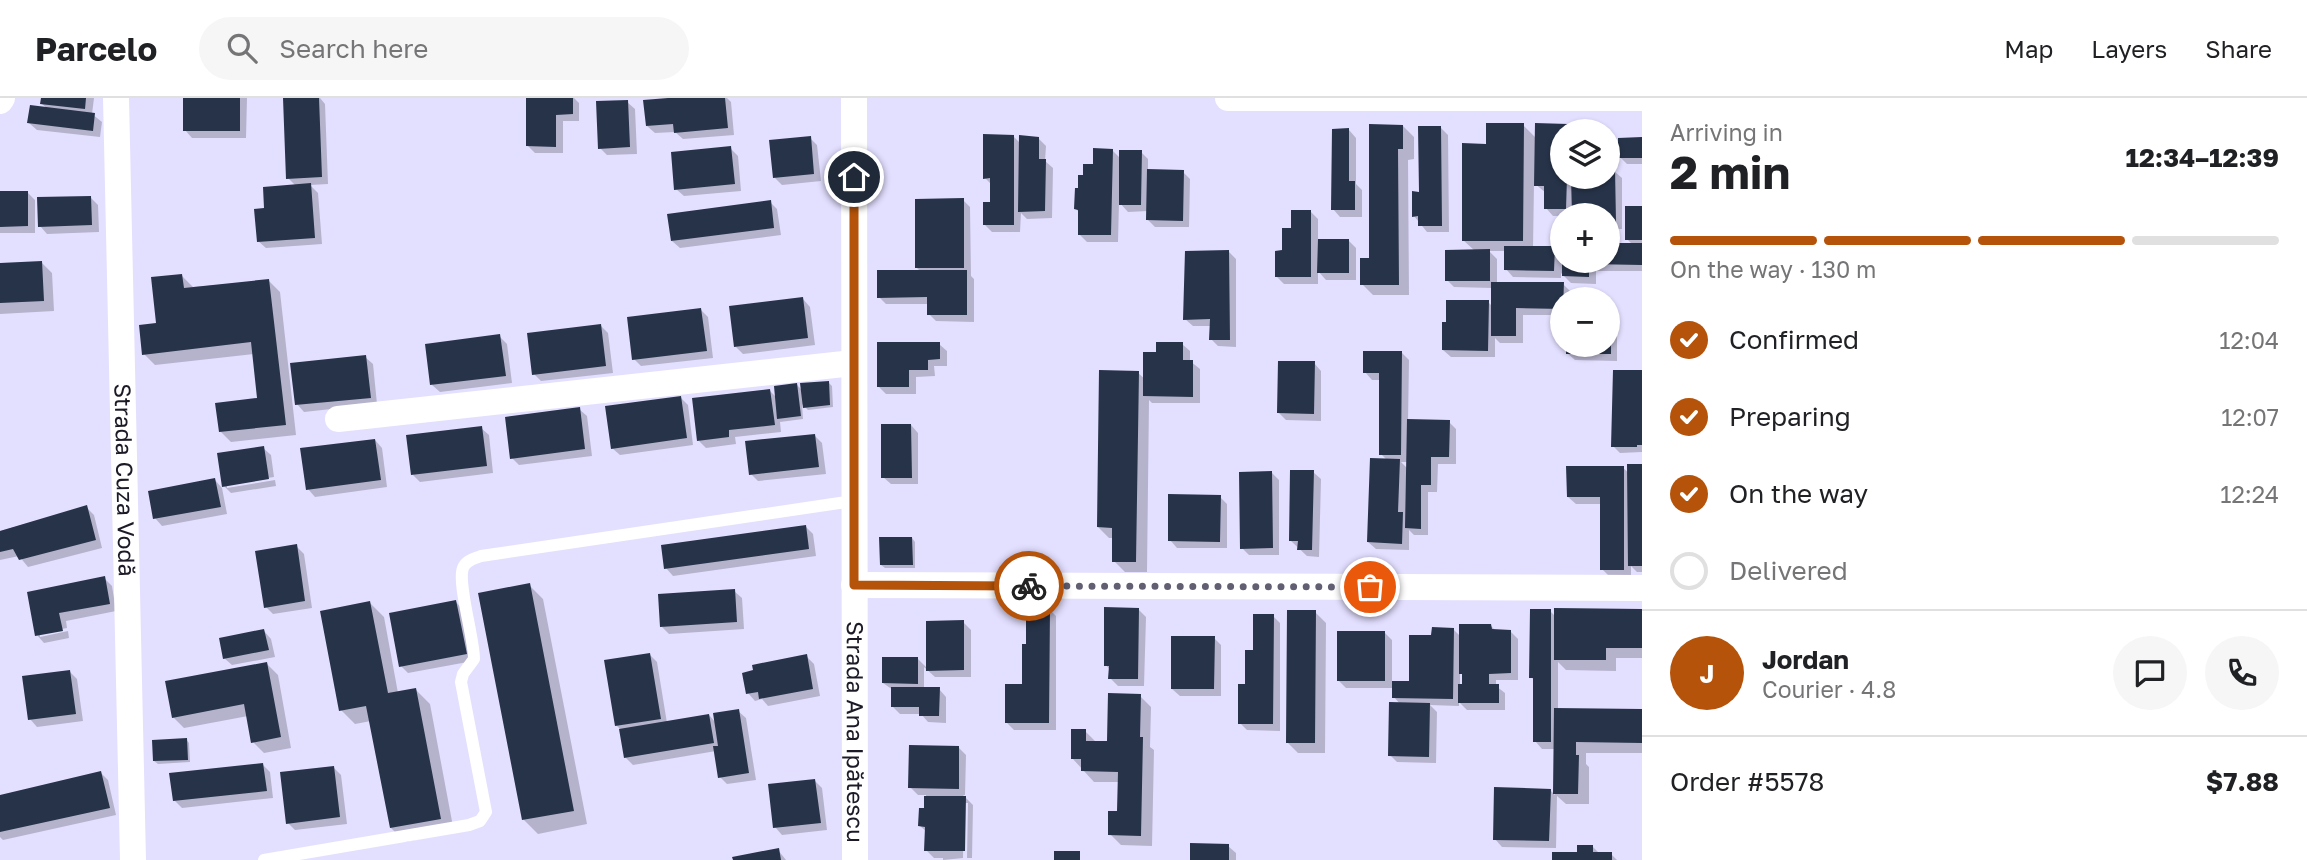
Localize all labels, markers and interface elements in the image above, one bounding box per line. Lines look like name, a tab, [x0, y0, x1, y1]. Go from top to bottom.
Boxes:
search box	[199, 17, 689, 80]
text: Parcelo	[35, 29, 157, 68]
icon: search	[223, 29, 261, 67]
text: Search here	[279, 33, 428, 64]
text: Map	[2004, 34, 2053, 63]
text: Layers	[2091, 34, 2167, 63]
text: Share	[2205, 34, 2272, 63]
text: Arriving in	[1670, 118, 1783, 146]
map controls	[1550, 119, 1620, 357]
button: layers	[1550, 119, 1620, 189]
text: 12:34–12:39	[2126, 142, 2279, 173]
text: 2 min	[1670, 144, 1790, 199]
pin	[824, 147, 884, 207]
icon: home	[835, 158, 873, 196]
button: +	[1550, 203, 1620, 273]
text: On the way · 130 m	[1670, 255, 1876, 283]
button: −	[1550, 287, 1620, 357]
icon: check	[1670, 321, 1708, 359]
text: Confirmed	[1729, 324, 1859, 355]
text: 12:04	[2219, 326, 2279, 354]
street label: Strada Cuza Vodă	[109, 383, 142, 577]
icon: check	[1670, 398, 1708, 436]
text: Preparing	[1729, 401, 1851, 432]
text: 12:07	[2221, 403, 2279, 431]
icon: check	[1670, 475, 1708, 513]
text: On the way	[1729, 478, 1868, 509]
text: 12:24	[2220, 480, 2279, 508]
courier	[994, 551, 1064, 621]
text: Delivered	[1729, 555, 1848, 586]
pin	[1340, 557, 1400, 617]
icon: bike	[1010, 567, 1048, 605]
icon: bag	[1351, 568, 1389, 606]
street label: Strada Ana Ipătescu	[842, 621, 870, 843]
button: chat	[2113, 636, 2187, 710]
button: phone	[2205, 636, 2279, 710]
text: Jordan	[1762, 644, 1849, 675]
text: J	[1700, 658, 1714, 689]
text: Courier · 4.8	[1762, 675, 1896, 703]
text: Order #5578	[1670, 766, 1824, 797]
text: $7.88	[2206, 766, 2279, 797]

